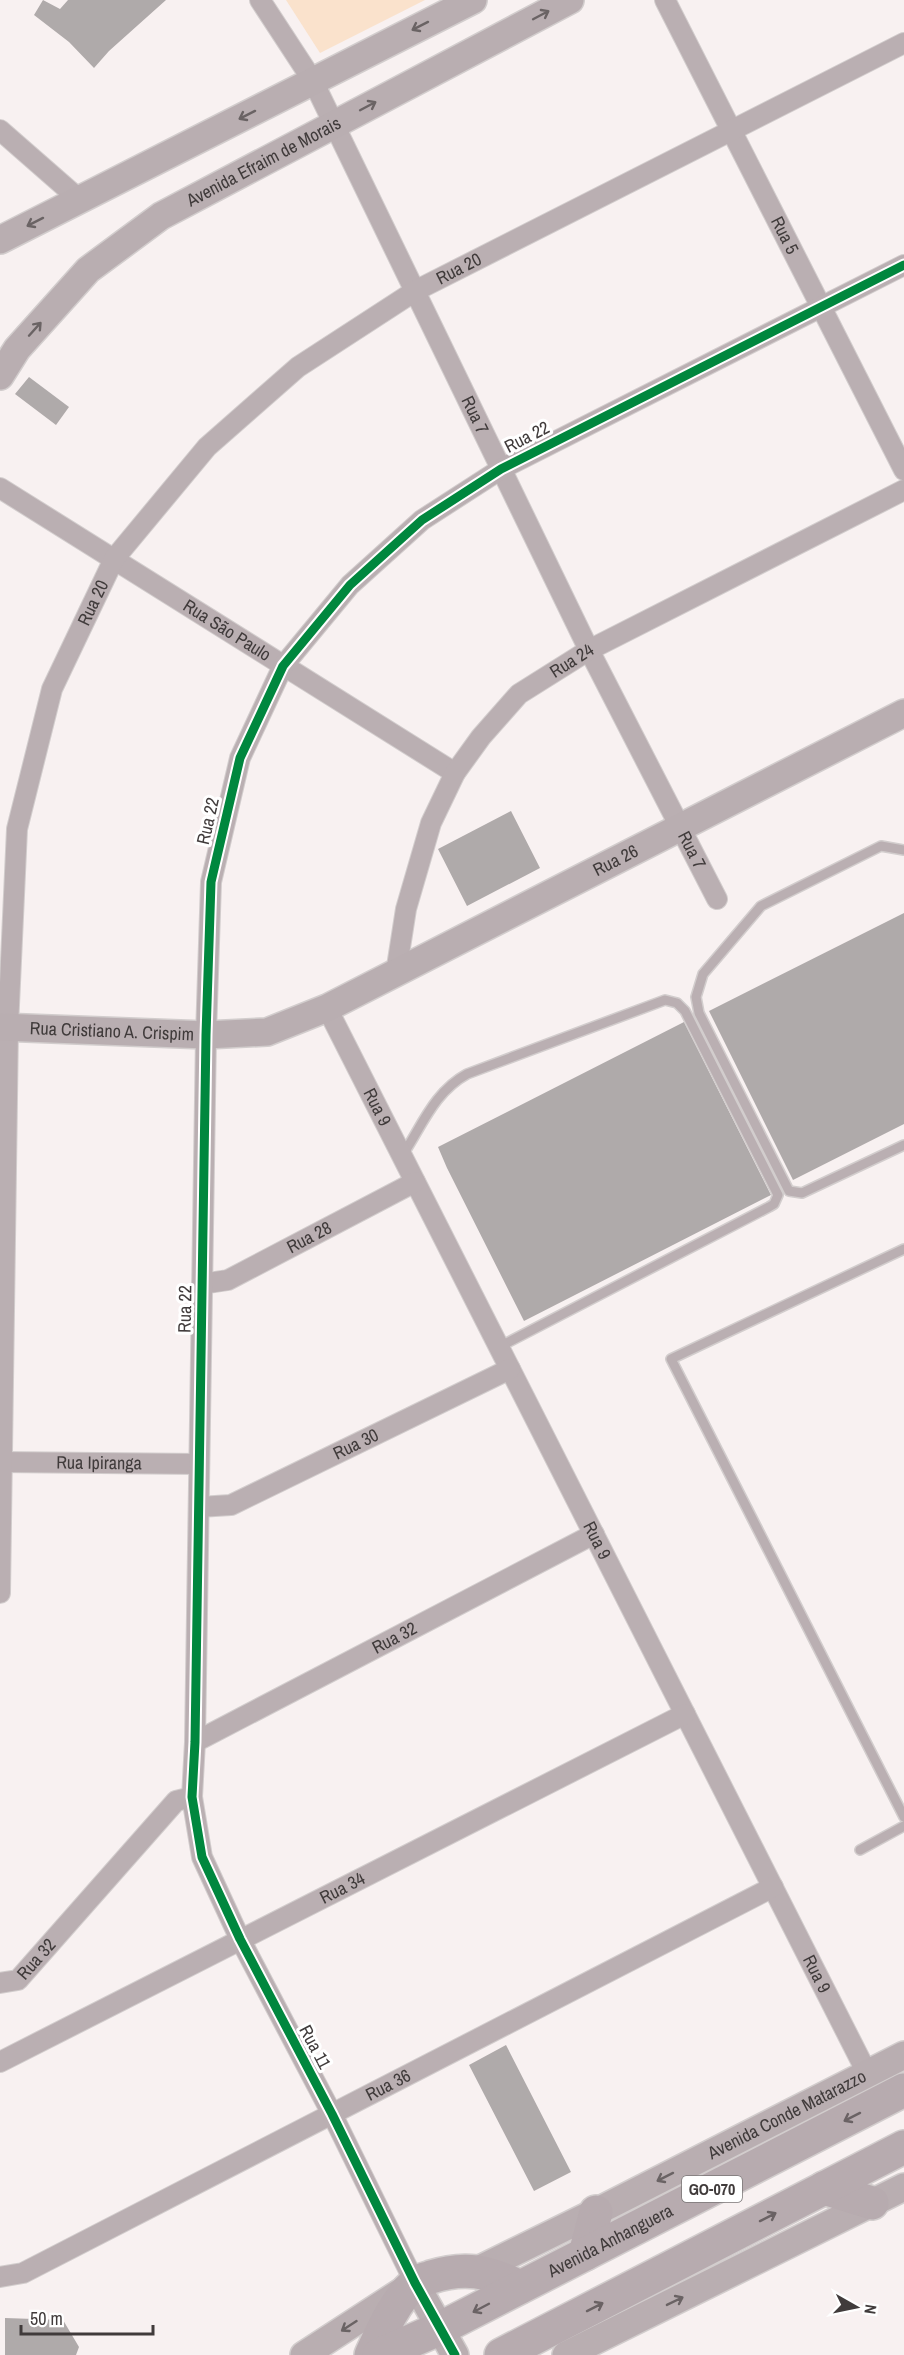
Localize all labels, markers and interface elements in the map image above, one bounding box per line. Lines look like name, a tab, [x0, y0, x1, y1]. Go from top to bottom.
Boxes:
one-way arrow	[531, 9, 549, 20]
one-way arrow	[412, 21, 430, 33]
one-way arrow	[359, 100, 377, 111]
one-way arrow	[238, 109, 256, 121]
street label: Avenida Efraim de Morais	[181, 110, 345, 213]
street label: Rua 5	[765, 212, 805, 258]
one-way arrow	[27, 217, 45, 229]
street label: Rua 20	[432, 246, 486, 290]
one-way arrow	[28, 322, 42, 337]
street label: Rua 7	[456, 392, 495, 438]
street label: Rua 22	[500, 415, 554, 458]
street label: Rua 20	[71, 576, 114, 630]
street label: Rua São Paulo	[179, 593, 276, 667]
street label: Rua 24	[545, 637, 598, 684]
street label: Rua 22	[190, 795, 225, 847]
street label: Rua 7	[672, 826, 712, 873]
street label: Rua 26	[588, 838, 642, 882]
street label: Rua Cristiano A. Crispim	[29, 1015, 194, 1047]
street label: Rua 9	[358, 1084, 398, 1130]
street label: Rua 28	[282, 1215, 336, 1259]
street label: Rua 22	[172, 1285, 197, 1333]
street label: Rua 30	[329, 1422, 383, 1465]
street label: Rua Ipiranga	[56, 1450, 142, 1475]
street label: Rua 9	[577, 1517, 617, 1563]
street label: Rua 32	[367, 1615, 421, 1660]
street label: Rua 34	[315, 1866, 369, 1910]
street label: Rua 32	[11, 1933, 61, 1985]
street label: Rua 9	[797, 1950, 837, 1997]
street label: Rua 11	[293, 2020, 338, 2074]
street label: Rua 36	[361, 2063, 415, 2107]
street label: Avenida Conde Matarazzo	[702, 2063, 870, 2166]
one-way arrow	[844, 2111, 861, 2123]
one-way arrow	[656, 2172, 674, 2183]
road number: GO-070	[682, 2176, 742, 2202]
street label: Avenida Anhanguera	[542, 2198, 677, 2284]
one-way arrow	[759, 2211, 777, 2222]
north arrow	[826, 2277, 886, 2337]
one-way arrow	[666, 2295, 683, 2307]
scale bar	[21, 2298, 153, 2336]
one-way arrow	[586, 2300, 604, 2312]
one-way arrow	[472, 2302, 490, 2314]
text: N	[859, 2303, 882, 2316]
text: 50 m	[30, 2306, 63, 2331]
one-way arrow	[341, 2320, 357, 2332]

